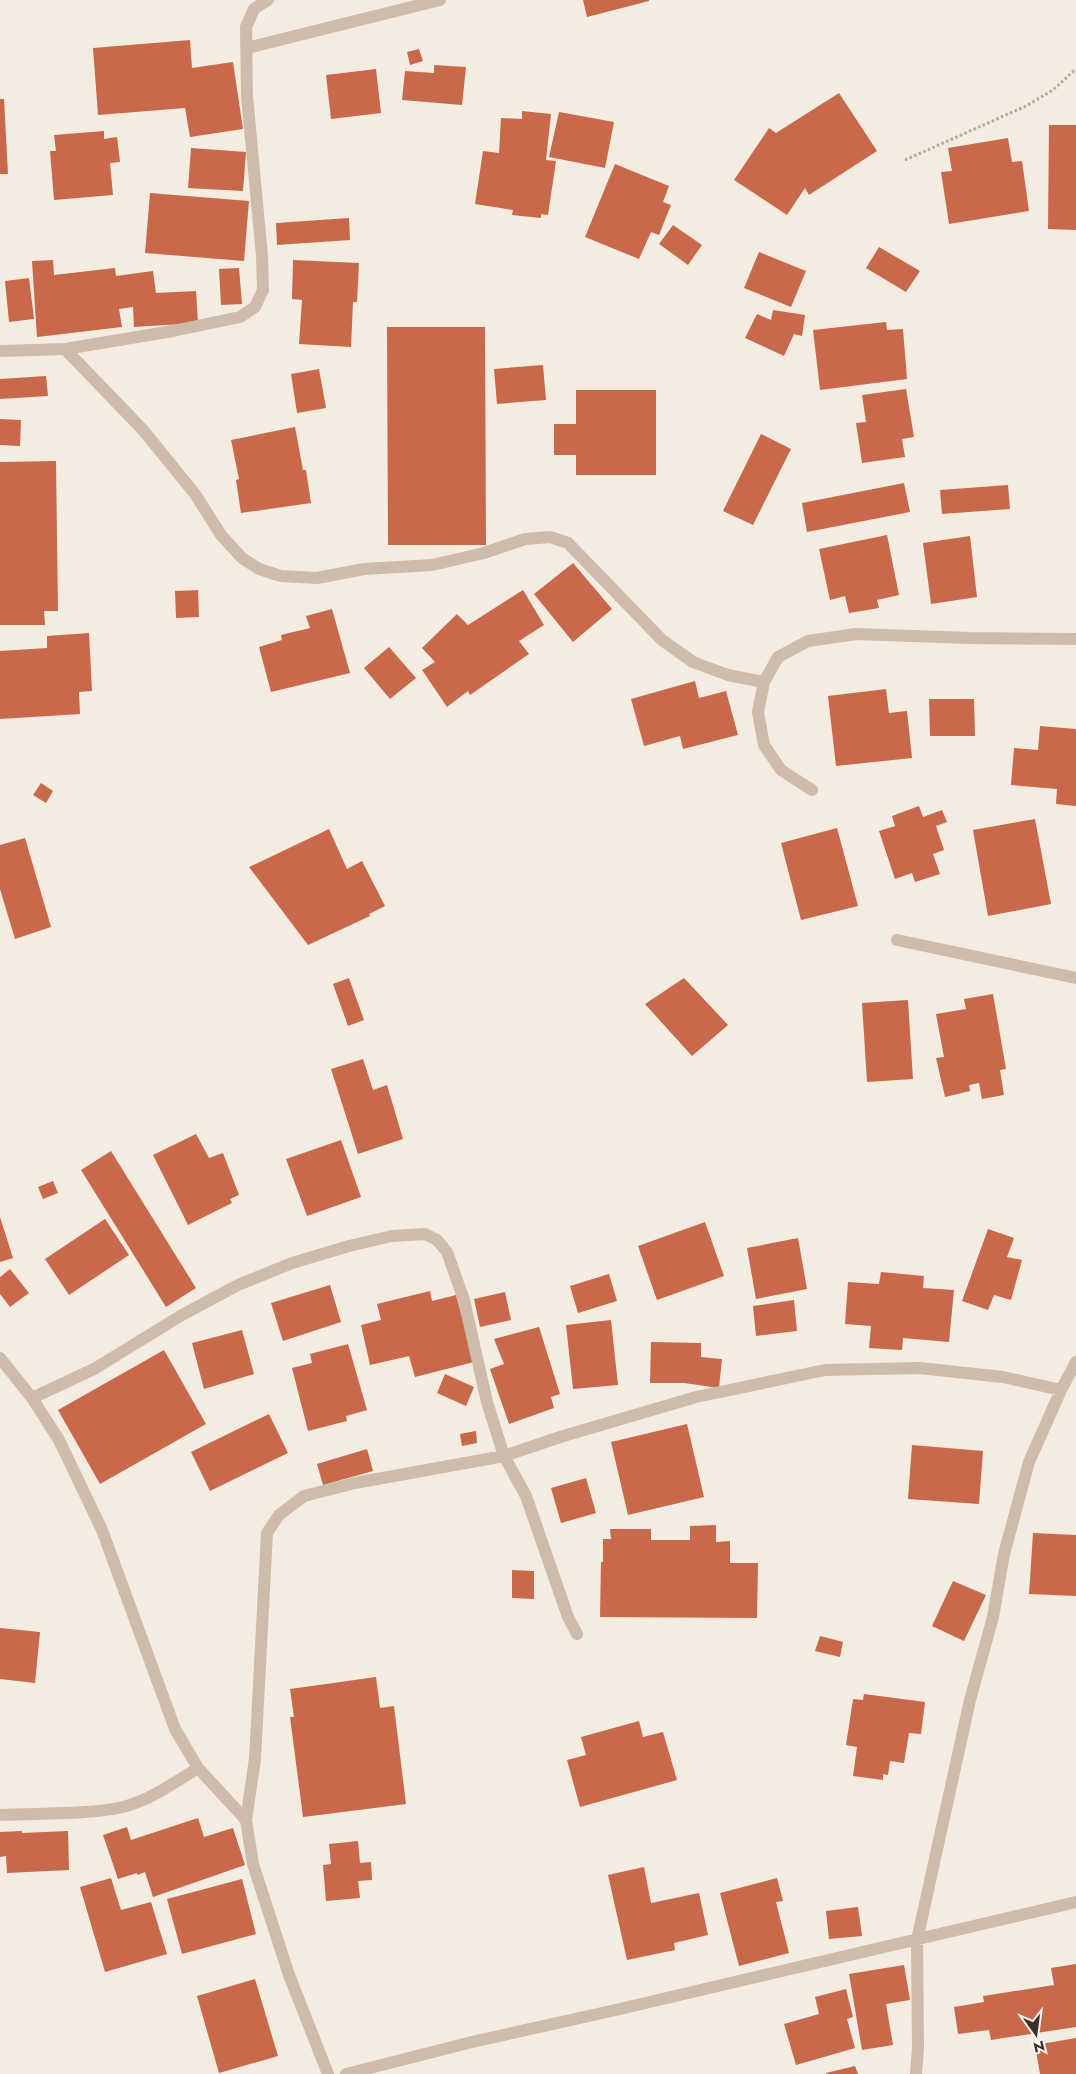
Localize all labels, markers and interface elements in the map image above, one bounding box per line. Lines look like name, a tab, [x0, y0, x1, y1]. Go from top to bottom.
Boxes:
north arrow	[1011, 2009, 1061, 2059]
text: N	[1031, 2036, 1047, 2058]

